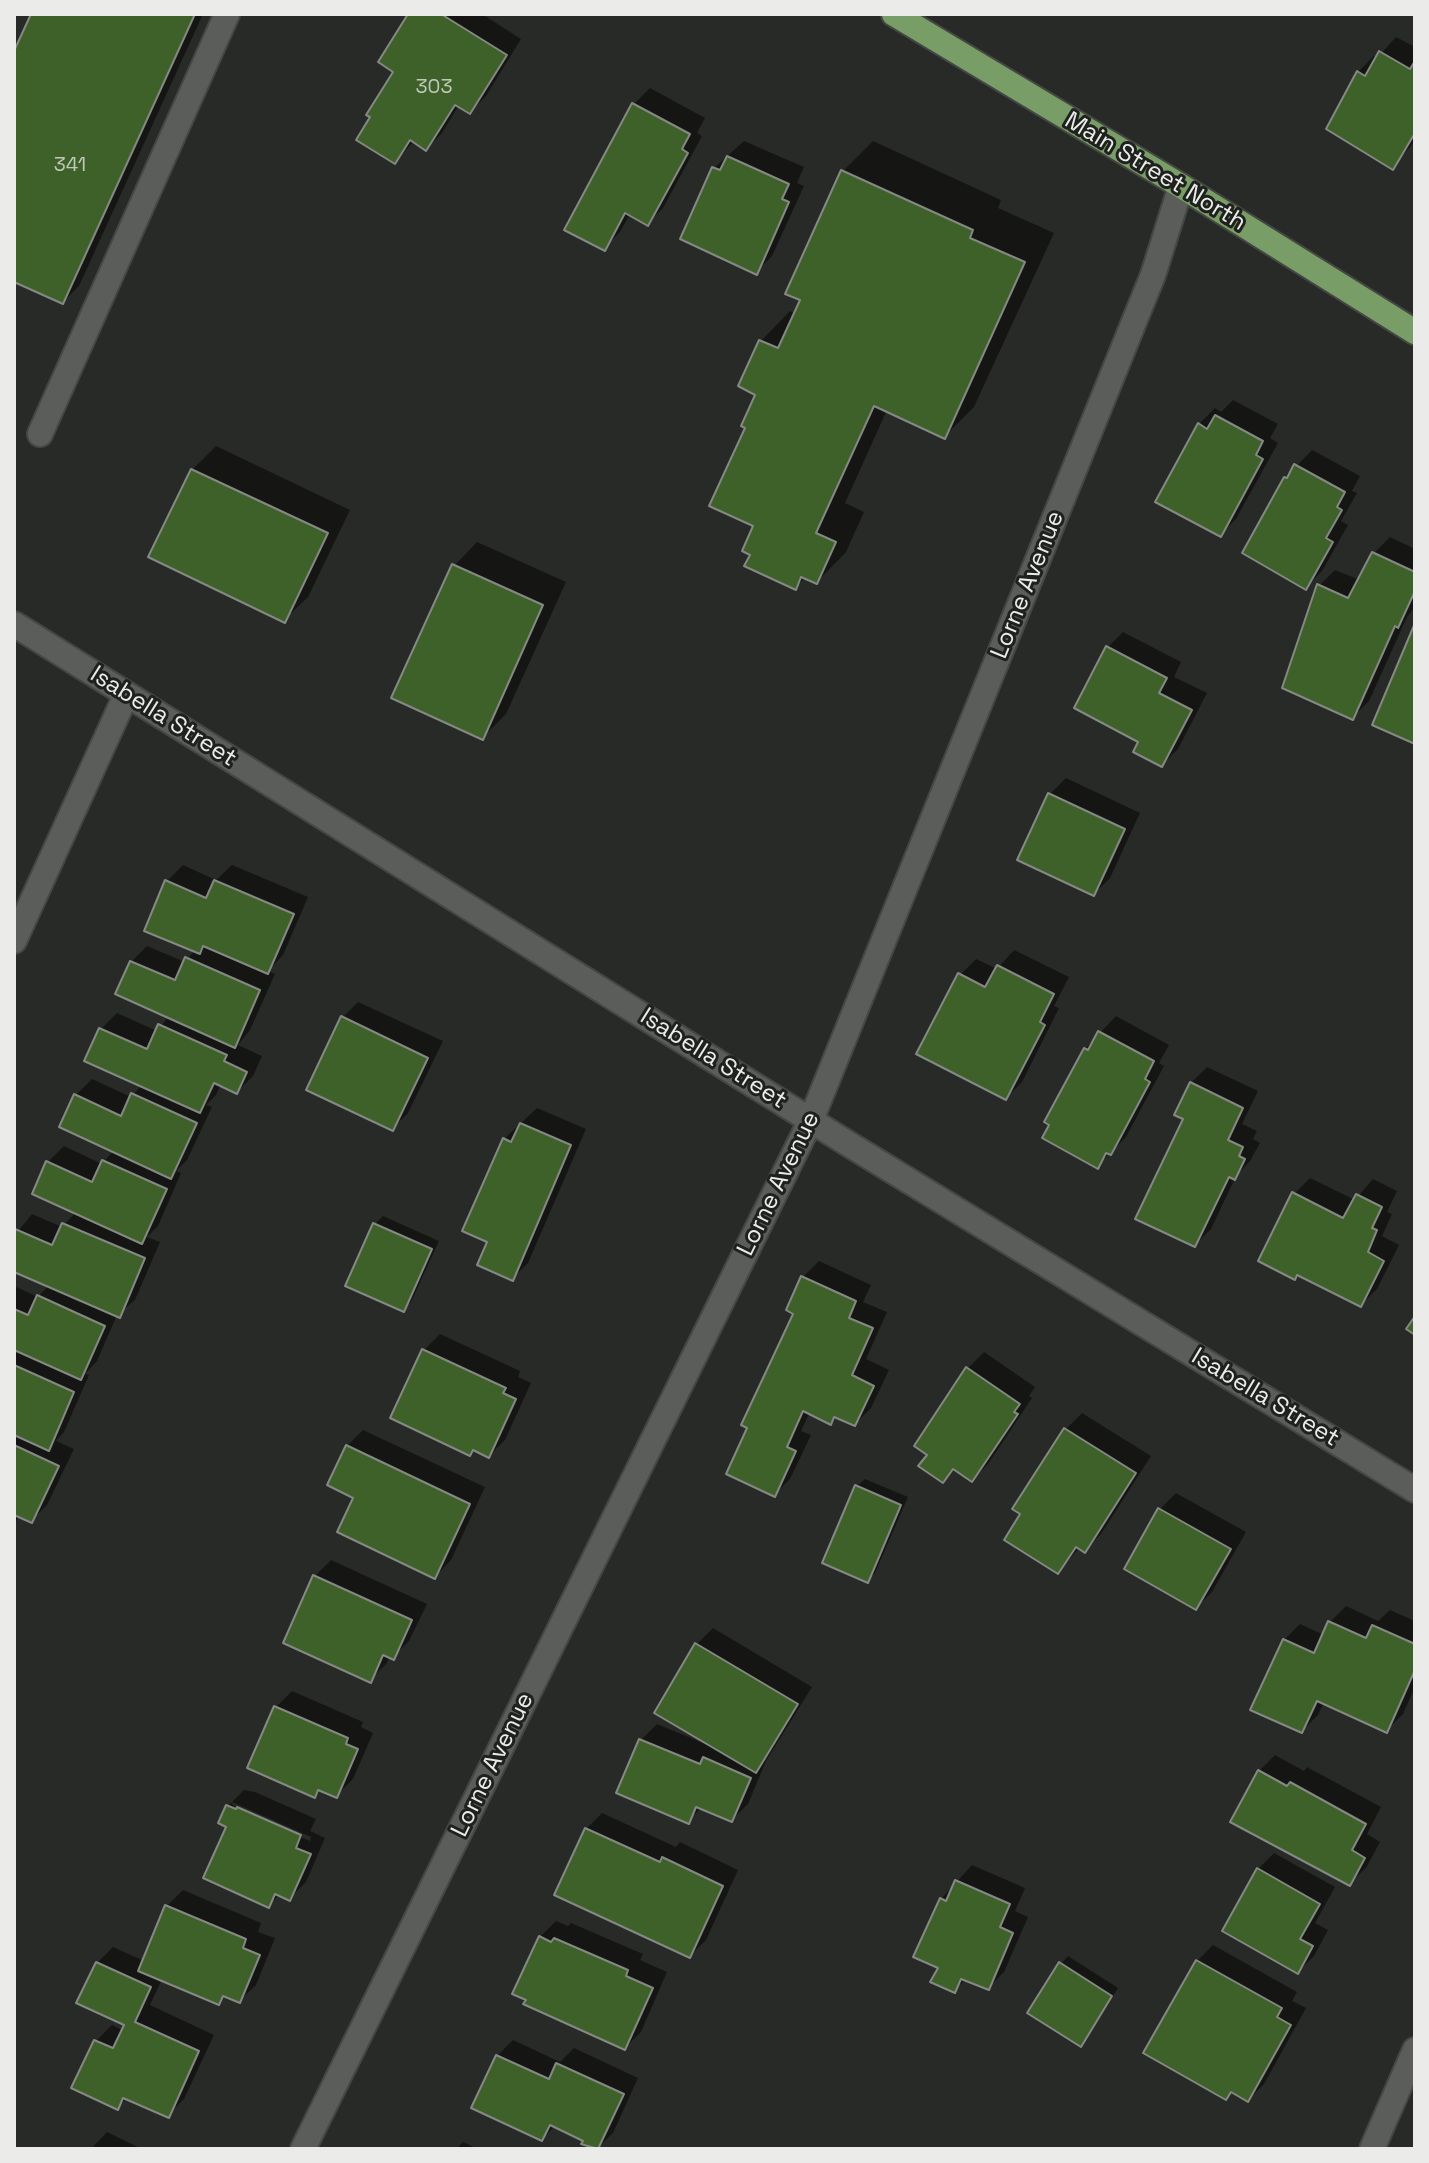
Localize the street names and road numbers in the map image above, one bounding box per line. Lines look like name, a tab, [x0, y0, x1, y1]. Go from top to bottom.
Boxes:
street label: Main Street North	[1059, 107, 1251, 237]
street label: Lorne Avenue	[985, 507, 1071, 663]
street label: Isabella Street	[85, 661, 241, 773]
street label: Isabella Street	[635, 1003, 791, 1115]
street label: Lorne Avenue	[732, 1107, 826, 1261]
street label: Isabella Street	[1186, 1343, 1344, 1453]
street label: Lorne Avenue	[446, 1688, 540, 1842]

